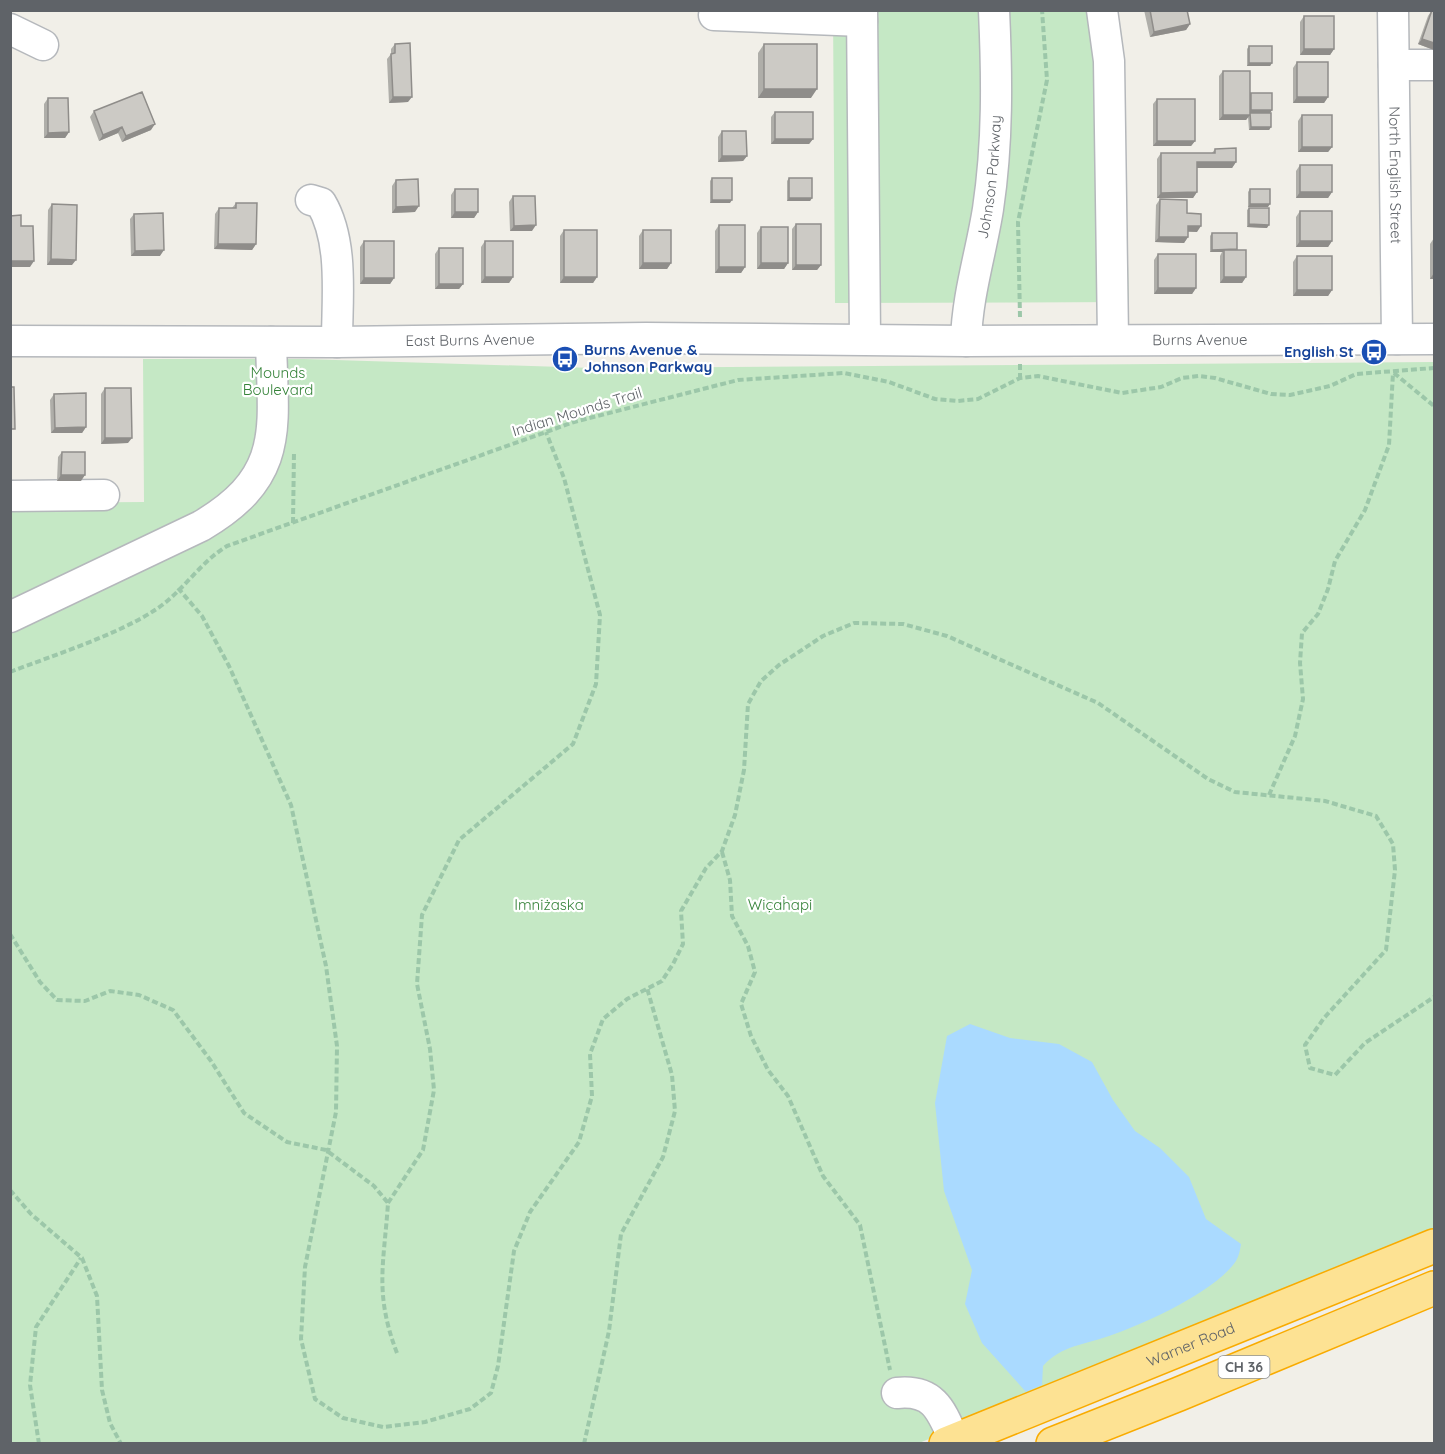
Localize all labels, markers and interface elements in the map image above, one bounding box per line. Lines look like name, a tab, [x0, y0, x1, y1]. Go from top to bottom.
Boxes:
street label: North English Street	[1385, 106, 1406, 244]
street label: Johnson Parkway	[973, 115, 1005, 241]
street label: East Burns Avenue	[405, 329, 535, 350]
street label: Burns Avenue	[1152, 330, 1248, 349]
bus stop icon: English St	[1359, 337, 1389, 367]
place label: Burns Avenue & Johnson Parkway	[584, 340, 712, 376]
place label: English St	[1284, 342, 1354, 361]
bus stop icon: Burns Avenue & Johnson Parkway	[550, 344, 580, 374]
park label: Mounds Boulevard	[243, 363, 313, 399]
street label: Indian Mounds Trail	[510, 383, 644, 440]
park label: Imniżaska	[514, 895, 584, 914]
park label: Wic̣aḣapi	[748, 895, 812, 914]
street label: Warner Road	[1144, 1318, 1237, 1371]
road number: CH 36	[1218, 1356, 1270, 1378]

